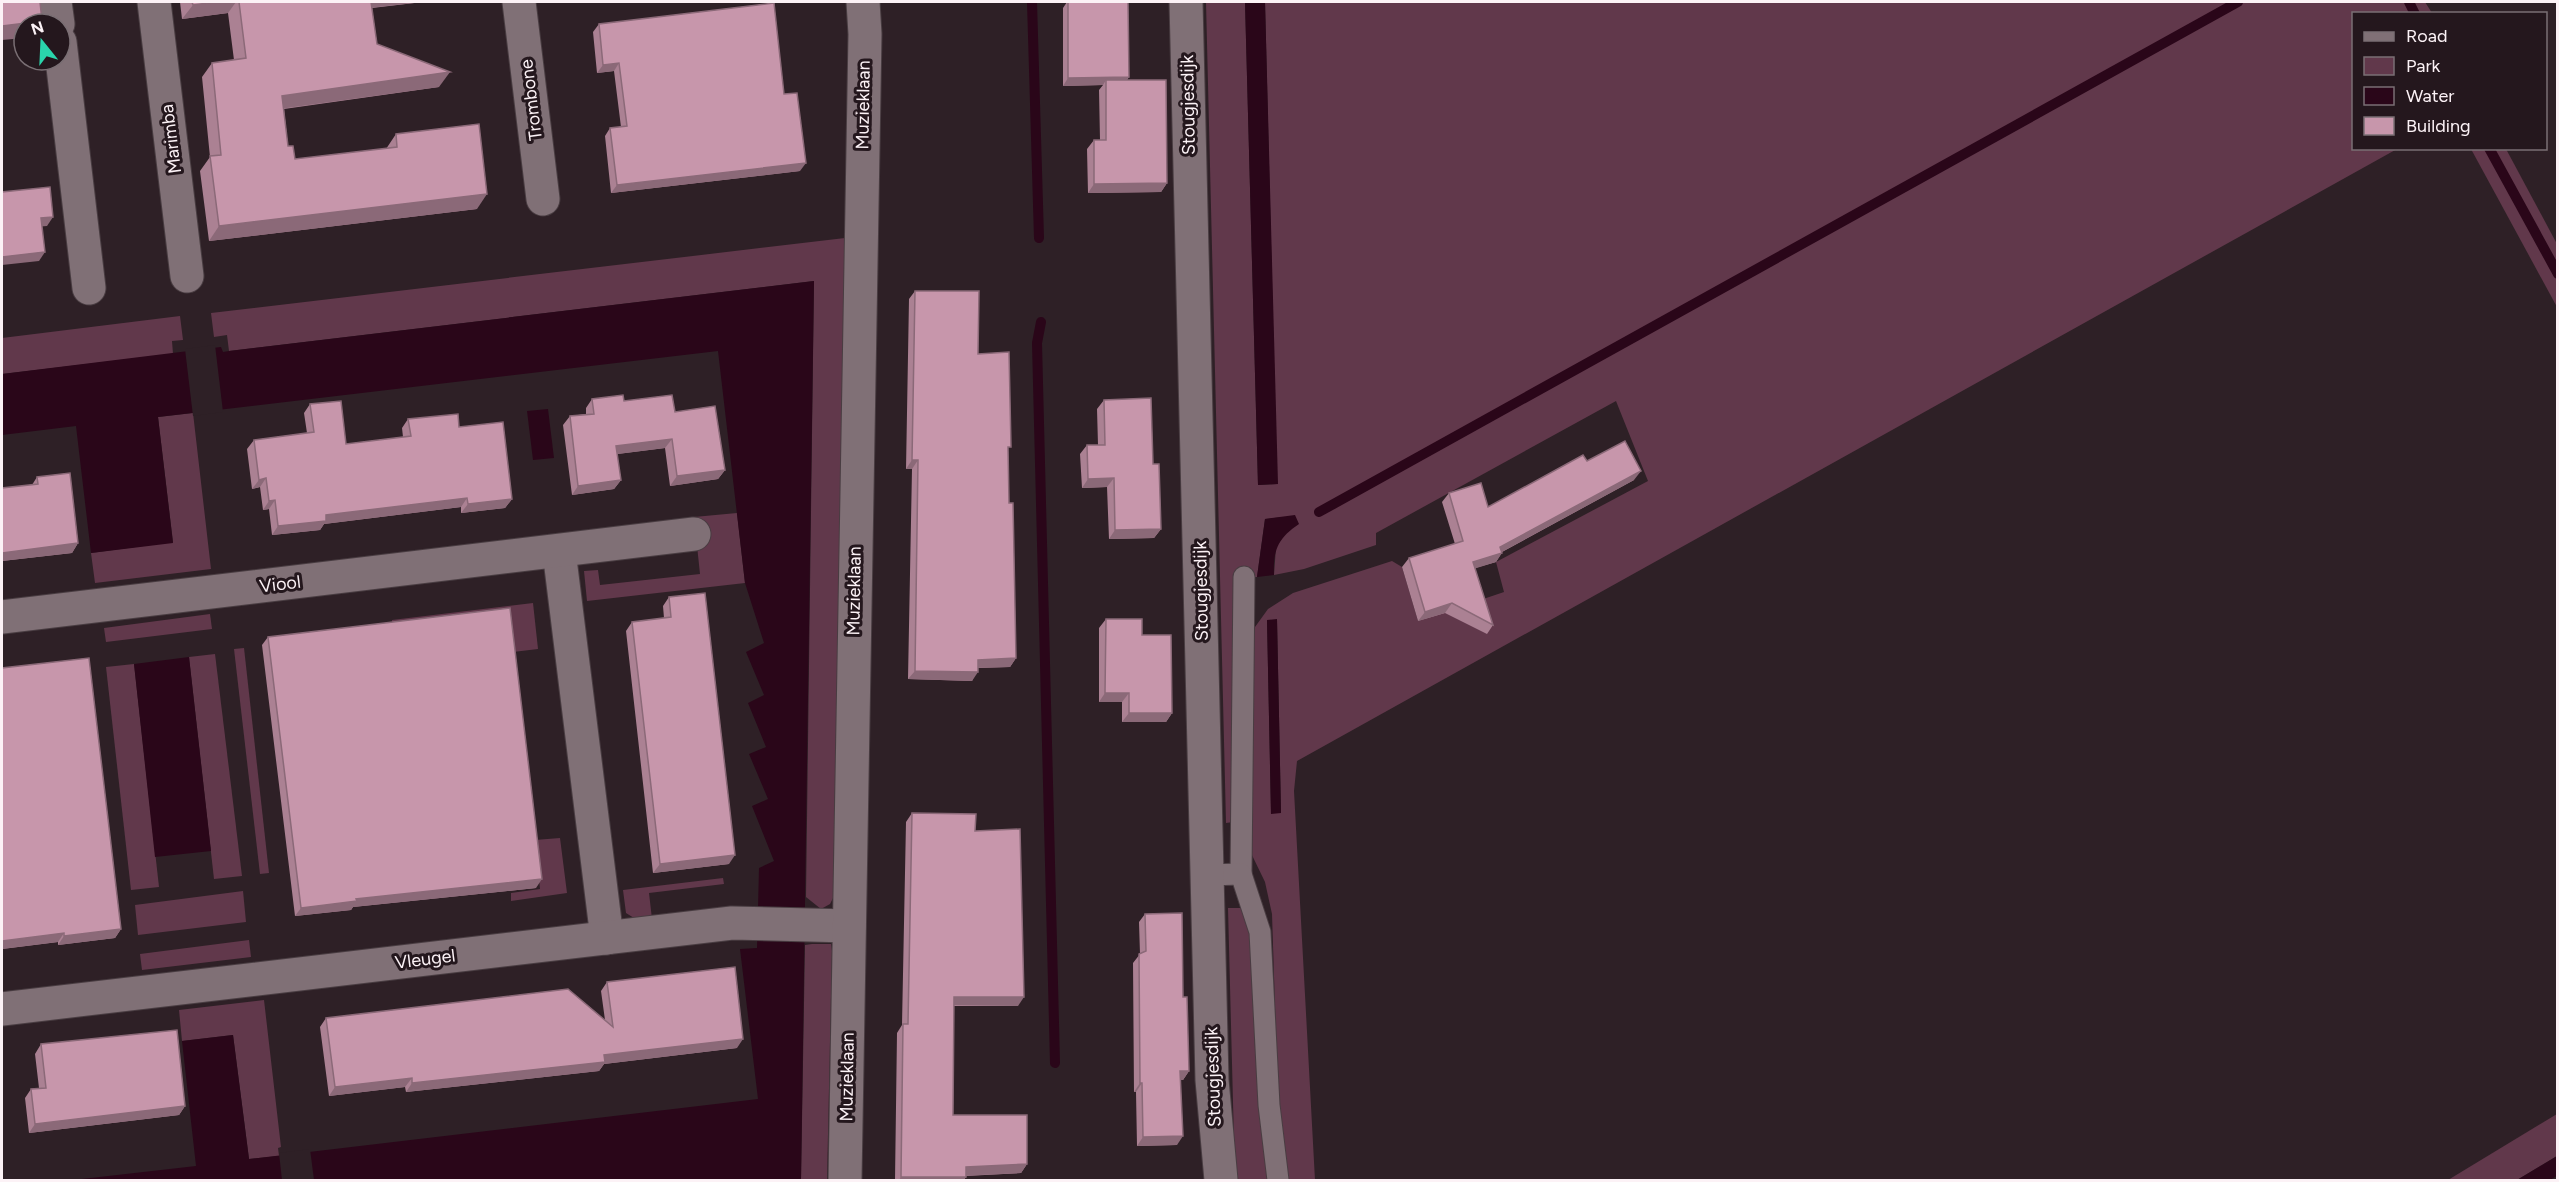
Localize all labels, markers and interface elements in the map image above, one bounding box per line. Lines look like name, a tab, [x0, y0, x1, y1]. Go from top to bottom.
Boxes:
north arrow	[12, 12, 72, 72]
legend	[2352, 12, 2547, 150]
text: N	[29, 17, 46, 39]
text: Road	[2406, 25, 2447, 47]
street label: Stougjesdijk	[1176, 54, 1200, 155]
text: Park	[2406, 55, 2441, 77]
street label: Trombone	[515, 58, 547, 142]
street label: Muzieklaan	[851, 60, 875, 150]
text: Water	[2406, 85, 2454, 107]
street label: Marimba	[156, 103, 186, 175]
text: Building	[2406, 115, 2471, 137]
street label: Stougjesdijk	[1189, 540, 1213, 641]
street label: Muzieklaan	[842, 546, 866, 636]
street label: Viool	[258, 571, 302, 597]
street label: Vleugel	[394, 944, 456, 974]
street label: Stougjesdijk	[1200, 1026, 1226, 1127]
street label: Muzieklaan	[835, 1032, 859, 1122]

